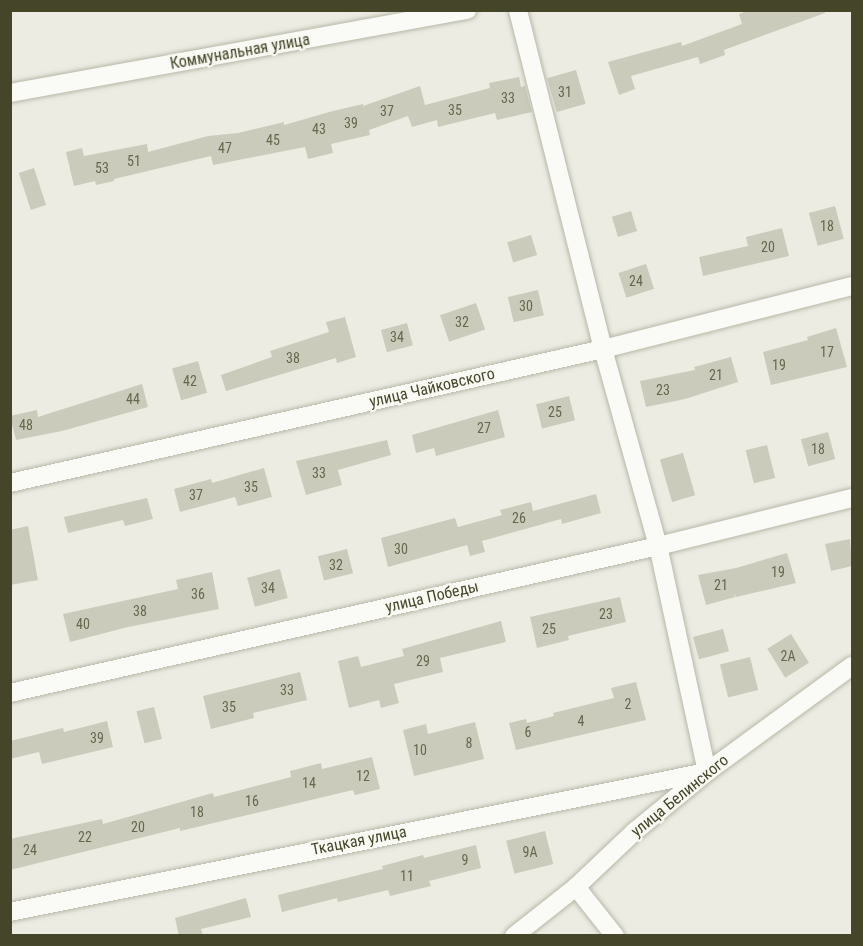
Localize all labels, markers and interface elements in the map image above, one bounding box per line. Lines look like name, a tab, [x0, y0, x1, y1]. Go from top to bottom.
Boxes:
street label: Коммунальная улица	[169, 30, 311, 74]
house number: 31	[558, 84, 572, 100]
house number: 33	[501, 90, 515, 106]
house number: 35	[448, 102, 462, 118]
house number: 37	[380, 103, 394, 119]
house number: 39	[344, 115, 358, 131]
house number: 43	[312, 121, 326, 137]
house number: 45	[266, 132, 280, 148]
house number: 47	[218, 140, 232, 156]
house number: 51	[127, 153, 141, 169]
house number: 53	[95, 160, 109, 176]
house number: 18	[820, 218, 834, 234]
house number: 20	[761, 239, 775, 255]
house number: 24	[629, 273, 643, 289]
house number: 30	[519, 298, 533, 314]
house number: 32	[455, 314, 469, 330]
house number: 34	[390, 329, 404, 345]
house number: 17	[820, 344, 834, 360]
house number: 38	[286, 350, 300, 366]
house number: 19	[772, 357, 786, 373]
street label: улица Чайковского	[367, 364, 497, 412]
house number: 21	[709, 367, 723, 383]
house number: 42	[183, 373, 197, 389]
house number: 23	[656, 382, 670, 398]
house number: 44	[126, 391, 140, 407]
house number: 25	[548, 404, 562, 420]
house number: 48	[19, 417, 33, 433]
house number: 27	[477, 420, 491, 436]
house number: 18	[811, 441, 825, 457]
house number: 33	[312, 465, 326, 481]
house number: 35	[244, 479, 258, 495]
house number: 37	[189, 487, 203, 503]
house number: 26	[512, 510, 526, 526]
house number: 30	[394, 541, 408, 557]
house number: 32	[329, 557, 343, 573]
house number: 19	[771, 564, 785, 580]
street label: улица Победы	[384, 577, 480, 617]
house number: 21	[714, 577, 728, 593]
house number: 34	[261, 580, 275, 596]
house number: 36	[191, 586, 205, 602]
house number: 38	[133, 603, 147, 619]
house number: 23	[599, 606, 613, 622]
house number: 40	[76, 616, 90, 632]
house number: 25	[542, 621, 556, 637]
house number: 2А	[781, 648, 795, 664]
house number: 29	[416, 653, 430, 669]
house number: 33	[280, 682, 294, 698]
house number: 2	[625, 696, 631, 712]
house number: 35	[222, 699, 236, 715]
house number: 4	[578, 713, 584, 729]
house number: 6	[525, 724, 531, 740]
house number: 39	[90, 730, 104, 746]
house number: 8	[466, 735, 472, 751]
house number: 10	[413, 742, 427, 758]
street label: улица Белинского	[627, 751, 733, 841]
house number: 12	[356, 768, 370, 784]
house number: 14	[302, 775, 316, 791]
house number: 16	[245, 793, 259, 809]
house number: 18	[190, 804, 204, 820]
house number: 20	[131, 819, 145, 835]
street label: Ткацкая улица	[310, 822, 408, 860]
house number: 22	[78, 829, 92, 845]
house number: 24	[23, 842, 37, 858]
house number: 9А	[523, 844, 537, 860]
house number: 9	[462, 852, 468, 868]
house number: 11	[400, 868, 414, 884]

